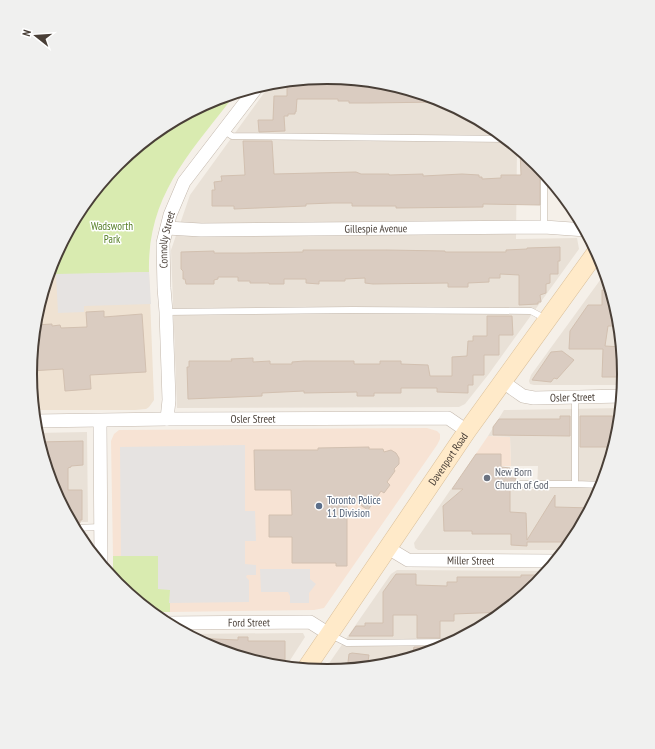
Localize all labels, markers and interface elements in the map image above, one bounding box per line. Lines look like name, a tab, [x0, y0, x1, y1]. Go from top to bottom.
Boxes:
north arrow	[16, 16, 56, 56]
text: N	[19, 28, 34, 38]
street label: Connolly Street	[156, 209, 178, 268]
park label: Wadsworth Park	[91, 219, 133, 246]
street label: Gillespie Avenue	[344, 221, 408, 236]
street label: Osler Street	[550, 390, 595, 405]
street label: Osler Street	[230, 412, 276, 426]
street label: Davenport Road	[425, 430, 471, 488]
place label: New Born Church of God	[495, 465, 549, 492]
marker: New Born Church of God	[482, 473, 492, 483]
place label: Toronto Police 11 Division	[327, 493, 381, 520]
marker: Toronto Police 11 Division	[314, 501, 324, 511]
street label: Miller Street	[447, 553, 494, 568]
street label: Ford Street	[228, 615, 270, 630]

